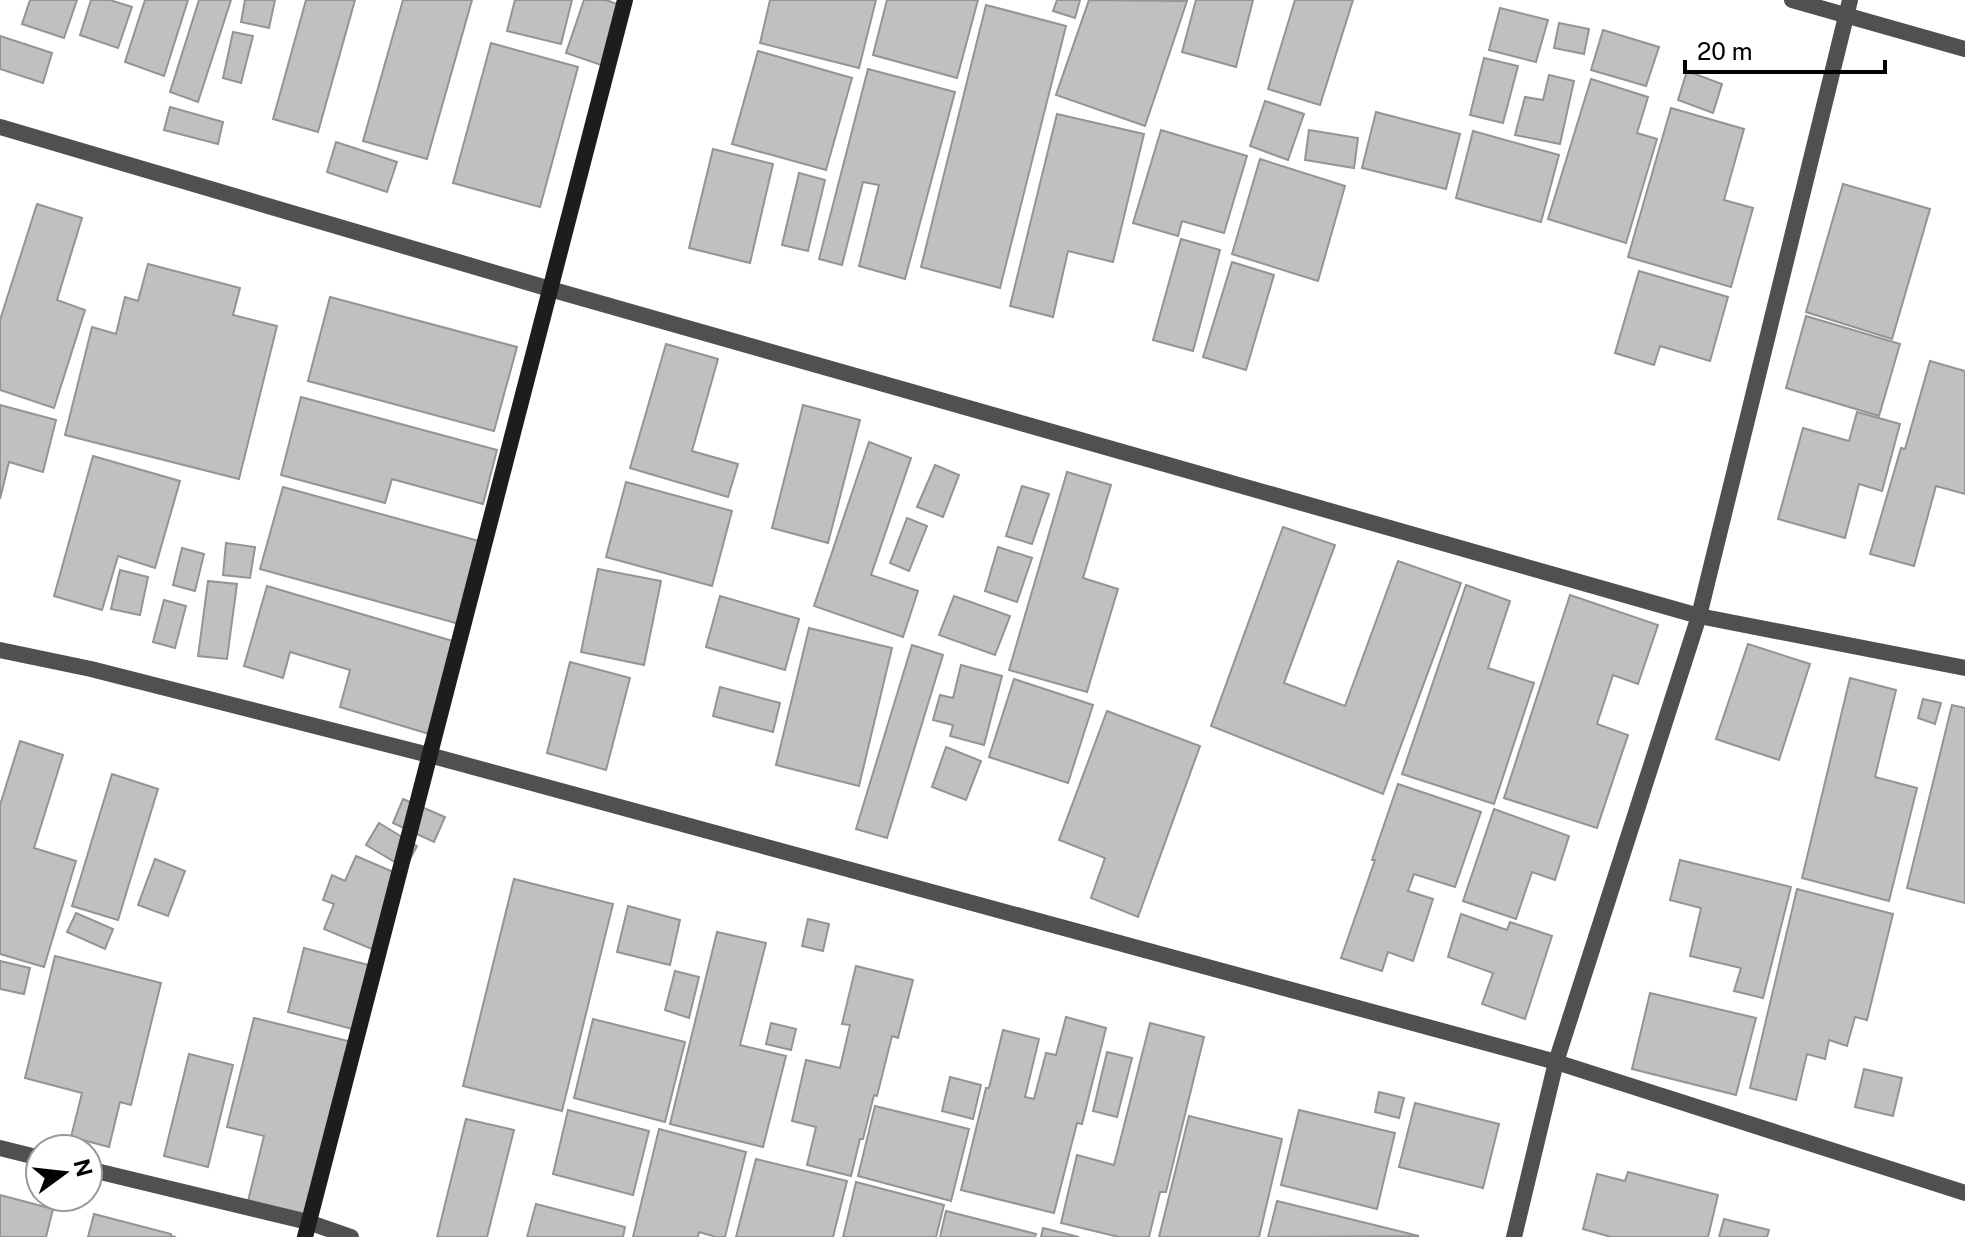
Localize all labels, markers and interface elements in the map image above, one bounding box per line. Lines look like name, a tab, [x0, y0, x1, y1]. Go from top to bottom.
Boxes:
scale bar	[1685, 24, 1885, 74]
text: 20 m	[1697, 37, 1753, 65]
north arrow	[24, 1133, 104, 1213]
text: N	[69, 1156, 98, 1180]

